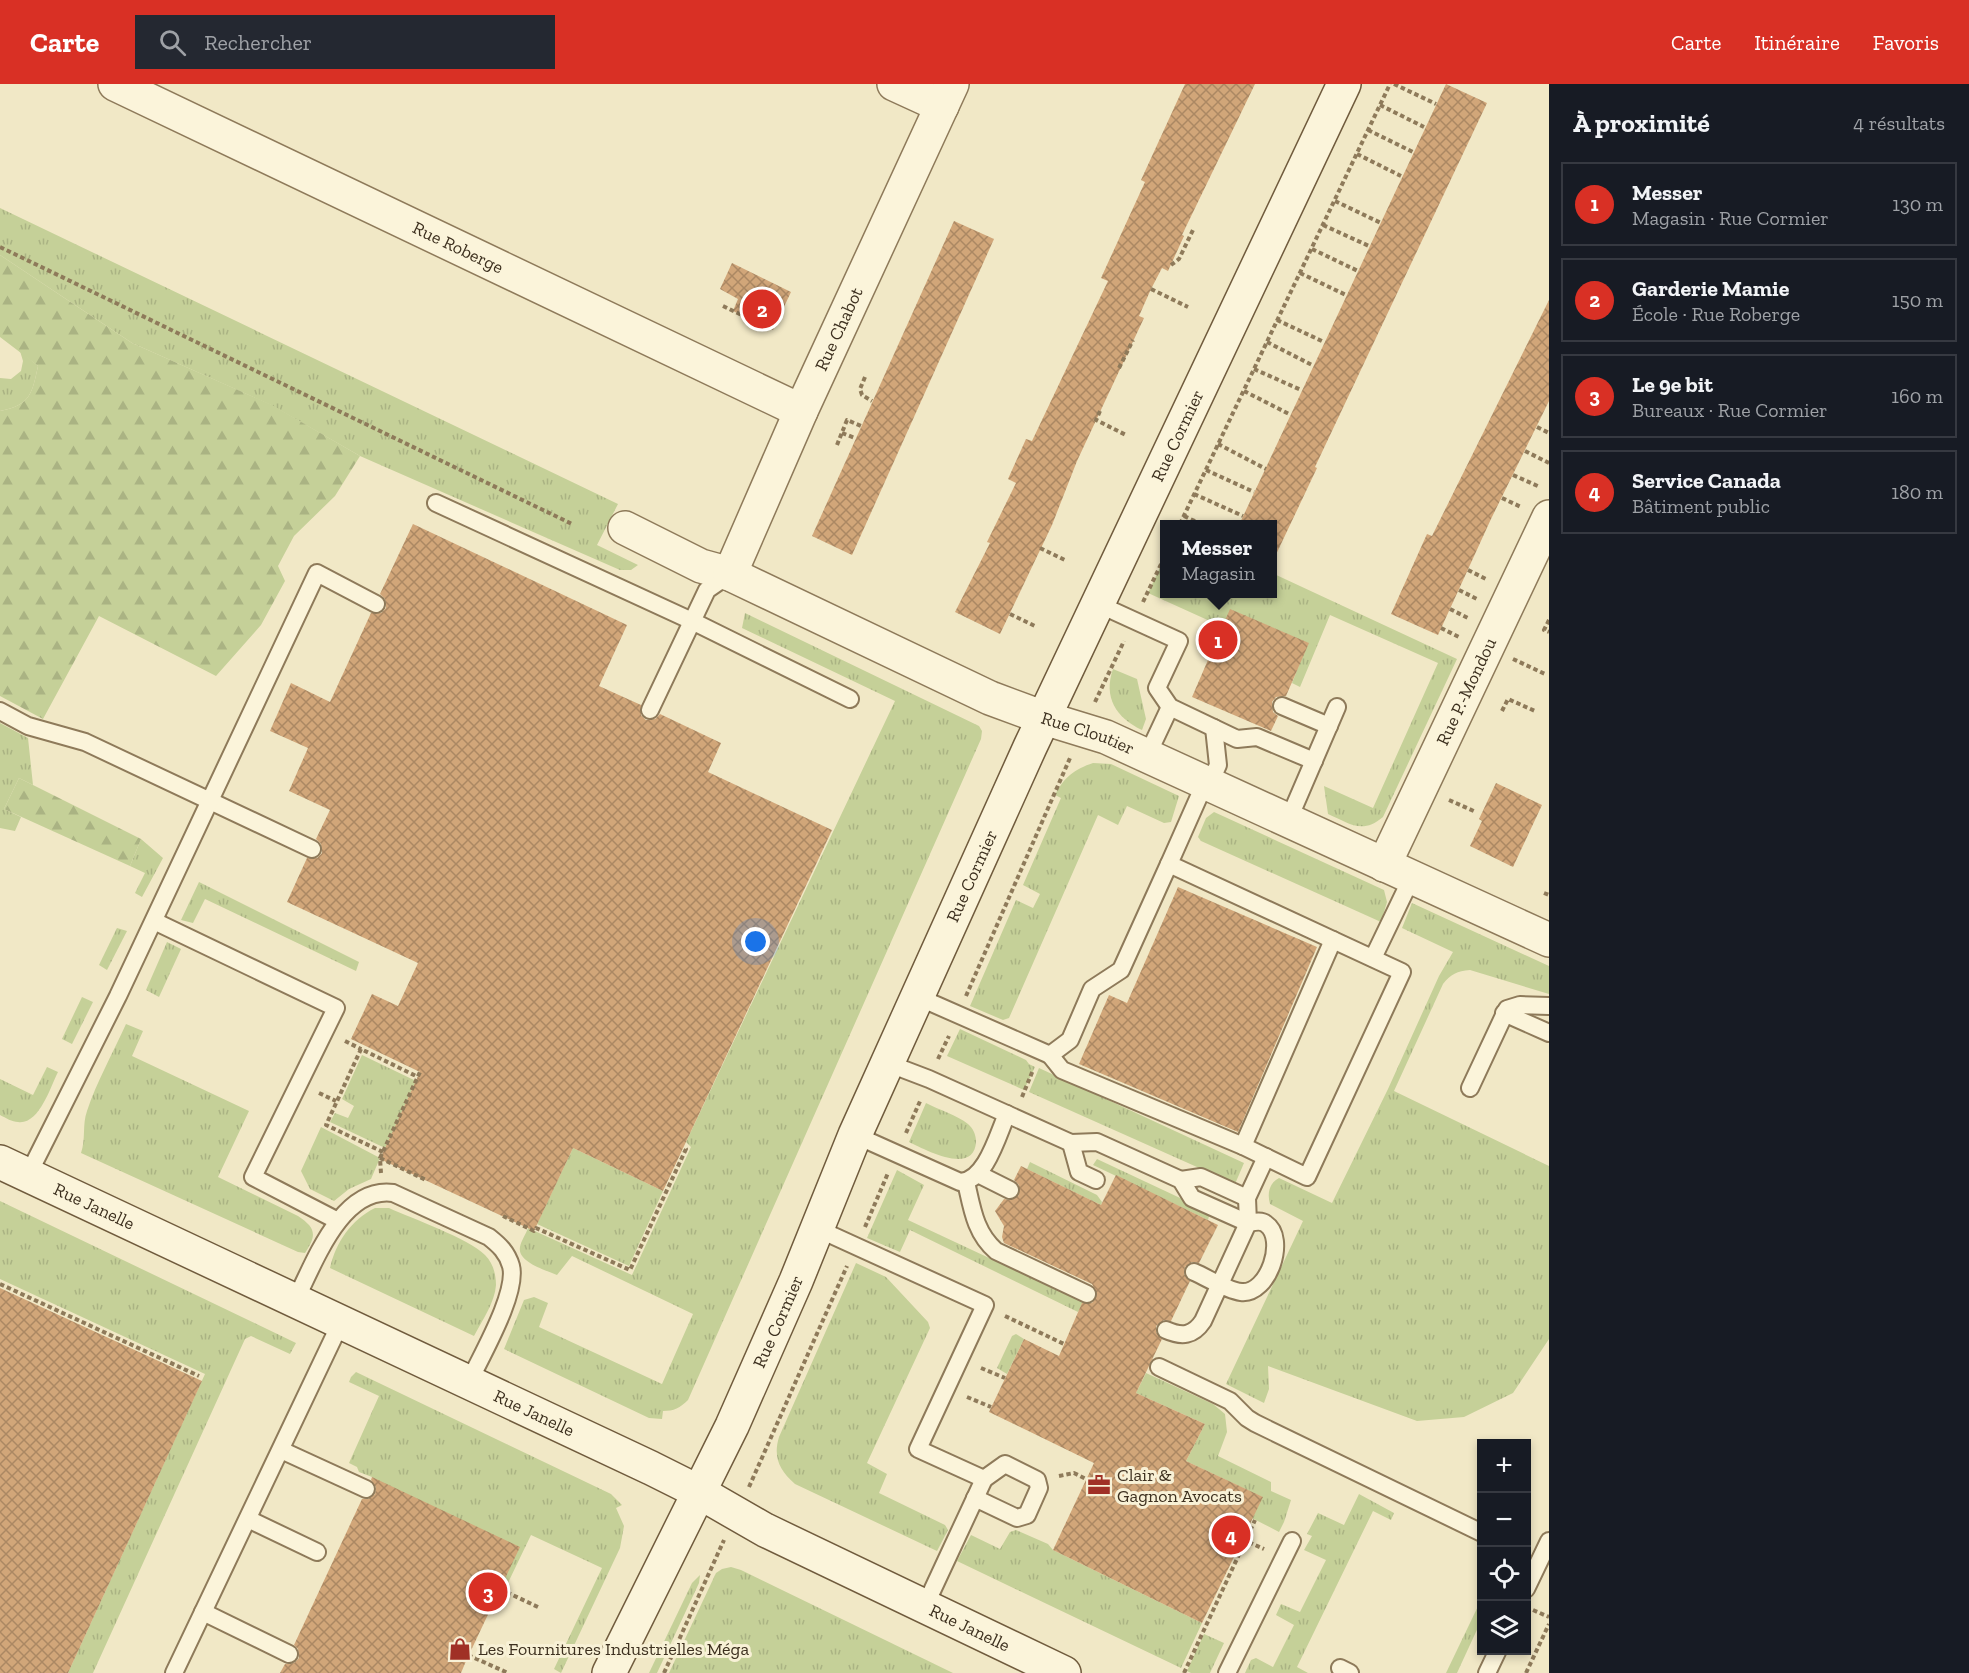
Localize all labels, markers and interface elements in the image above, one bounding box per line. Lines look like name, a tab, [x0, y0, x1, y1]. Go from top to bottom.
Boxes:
search box	[135, 15, 555, 69]
text: Carte	[30, 26, 99, 59]
icon: search	[156, 26, 189, 59]
text: Rechercher	[204, 29, 312, 56]
text: Carte	[1671, 30, 1721, 55]
text: Itinéraire	[1754, 30, 1840, 55]
text: Favoris	[1873, 30, 1939, 55]
text: À proximité	[1573, 107, 1710, 139]
text: 4 résultats	[1853, 111, 1945, 135]
text: Messer	[1632, 179, 1703, 206]
text: 1	[1590, 192, 1599, 216]
text: 130 m	[1892, 192, 1943, 216]
text: Magasin · Rue Cormier	[1632, 206, 1829, 230]
street label: Rue Roberge	[409, 217, 507, 279]
text: Garderie Mamie	[1632, 275, 1789, 302]
street label: Rue Chabot	[810, 283, 868, 374]
pin: 2	[742, 286, 782, 332]
text: 2	[1589, 288, 1600, 312]
text: 150 m	[1892, 288, 1943, 312]
text: École · Rue Roberge	[1632, 302, 1800, 326]
text: Le 9e bit	[1632, 371, 1713, 398]
text: 3	[1589, 384, 1600, 408]
text: 160 m	[1891, 384, 1943, 408]
street label: Rue Cormier	[1146, 386, 1209, 485]
text: Bureaux · Rue Cormier	[1632, 398, 1827, 422]
text: Service Canada	[1632, 467, 1781, 494]
text: 4	[1589, 480, 1600, 504]
text: 180 m	[1891, 480, 1943, 504]
text: Bâtiment public	[1632, 494, 1770, 518]
popup	[1160, 520, 1277, 598]
text: Messer	[1182, 534, 1252, 561]
text: Magasin	[1182, 561, 1255, 585]
pin: 1	[1198, 618, 1238, 662]
street label: Rue P.-Mondou	[1431, 634, 1501, 749]
street label: Rue Cloutier	[1039, 707, 1138, 760]
street label: Rue Cormier	[941, 826, 1002, 926]
your location	[741, 927, 770, 956]
street label: Rue Janelle	[50, 1178, 138, 1235]
street label: Rue Cormier	[748, 1272, 808, 1371]
street label: Rue Janelle	[490, 1385, 578, 1441]
map controls	[1477, 1439, 1531, 1655]
button: +	[1477, 1439, 1531, 1493]
place label: Clair & Gagnon Avocats	[1117, 1464, 1242, 1507]
office icon: Clair & Gagnon Avocats	[1086, 1472, 1112, 1498]
button: −	[1477, 1493, 1531, 1547]
pin: 4	[1212, 1512, 1250, 1558]
button: locate	[1477, 1547, 1531, 1601]
pin: 3	[468, 1570, 508, 1614]
street label: Rue Janelle	[926, 1599, 1014, 1657]
button: layers	[1477, 1601, 1531, 1655]
shop icon: Les Fournitures Industrielles Méga	[447, 1636, 473, 1662]
place label: Les Fournitures Industrielles Méga	[478, 1638, 749, 1660]

